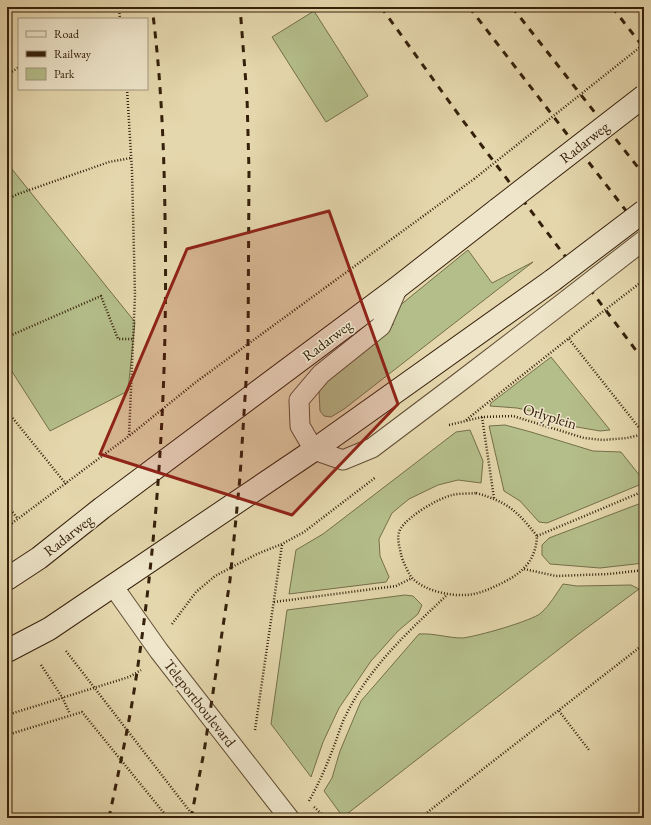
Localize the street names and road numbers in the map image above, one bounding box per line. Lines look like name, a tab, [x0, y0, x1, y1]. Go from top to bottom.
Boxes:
street label: Radarweg	[555, 117, 613, 167]
street label: Radarweg	[298, 315, 356, 365]
street label: Orlyplein	[521, 399, 579, 433]
street label: Radarweg	[39, 510, 97, 560]
street label: Teleportboulevard	[160, 655, 240, 751]

